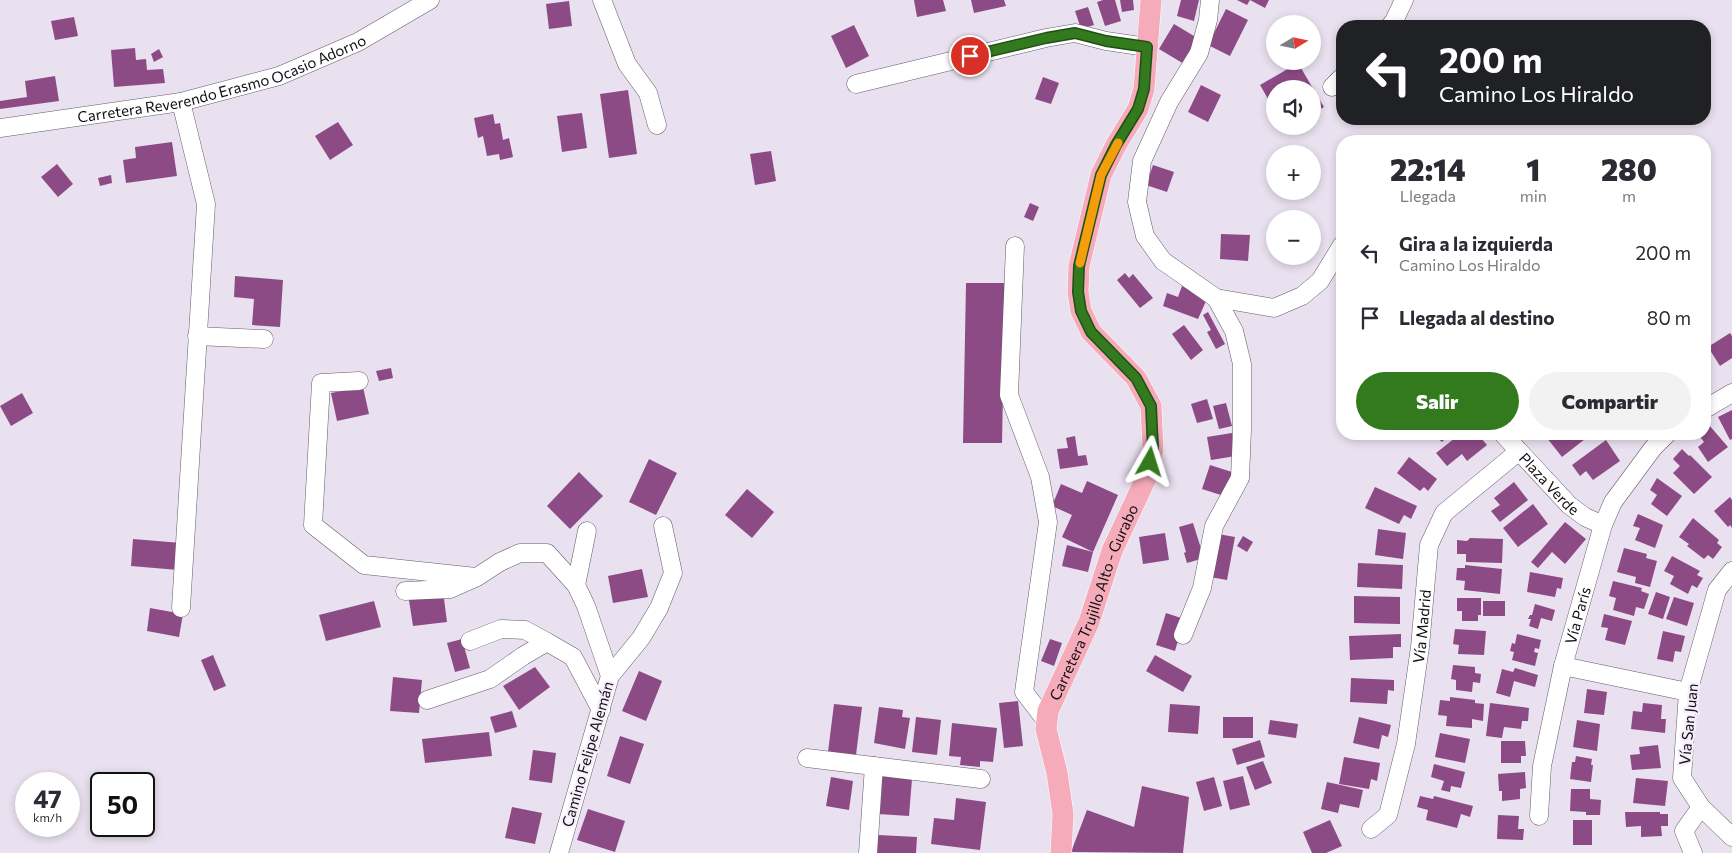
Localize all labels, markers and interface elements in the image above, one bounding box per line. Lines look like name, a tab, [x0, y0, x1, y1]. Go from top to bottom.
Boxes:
north arrow	[1266, 15, 1321, 70]
map controls	[1266, 15, 1321, 265]
street label: Carretera Reverendo Erasmo Ocasio Adorno	[76, 30, 369, 126]
pin	[949, 35, 991, 77]
text: 200 m	[1439, 37, 1542, 80]
icon: left	[1356, 40, 1421, 105]
icon: arrive	[956, 42, 984, 70]
button: sound	[1266, 80, 1321, 135]
text: Camino Los Hiraldo	[1439, 80, 1634, 107]
button: +	[1266, 145, 1321, 200]
text: 22:14	[1390, 150, 1466, 187]
text: 1	[1526, 150, 1540, 187]
text: 280	[1601, 150, 1657, 187]
text: Llegada	[1400, 186, 1456, 205]
text: min	[1520, 186, 1547, 205]
text: m	[1622, 186, 1636, 205]
button: −	[1266, 210, 1321, 265]
text: Gira a la izquierda	[1399, 232, 1553, 255]
icon: left	[1356, 239, 1384, 267]
text: 200 m	[1636, 241, 1691, 264]
text: Camino Los Hiraldo	[1399, 255, 1541, 274]
icon: arrive	[1356, 304, 1384, 332]
text: Llegada al destino	[1399, 306, 1555, 329]
text: 80 m	[1647, 306, 1691, 329]
button: Salir	[1356, 372, 1519, 430]
button: Compartir	[1529, 372, 1691, 430]
position arrow	[1123, 435, 1175, 487]
street label: Plaza Verde	[1516, 449, 1583, 519]
street label: Carretera Trujillo Alto - Gurabo	[1045, 501, 1142, 703]
street label: Vía París	[1561, 584, 1594, 646]
street label: Vía Madrid	[1409, 589, 1434, 664]
street label: Camino Felipe Alemán	[558, 679, 616, 829]
street label: Vía San Juan	[1675, 682, 1701, 766]
speed limit sign: 50	[90, 772, 155, 837]
text: 47	[33, 783, 62, 813]
text: km/h	[33, 810, 62, 824]

